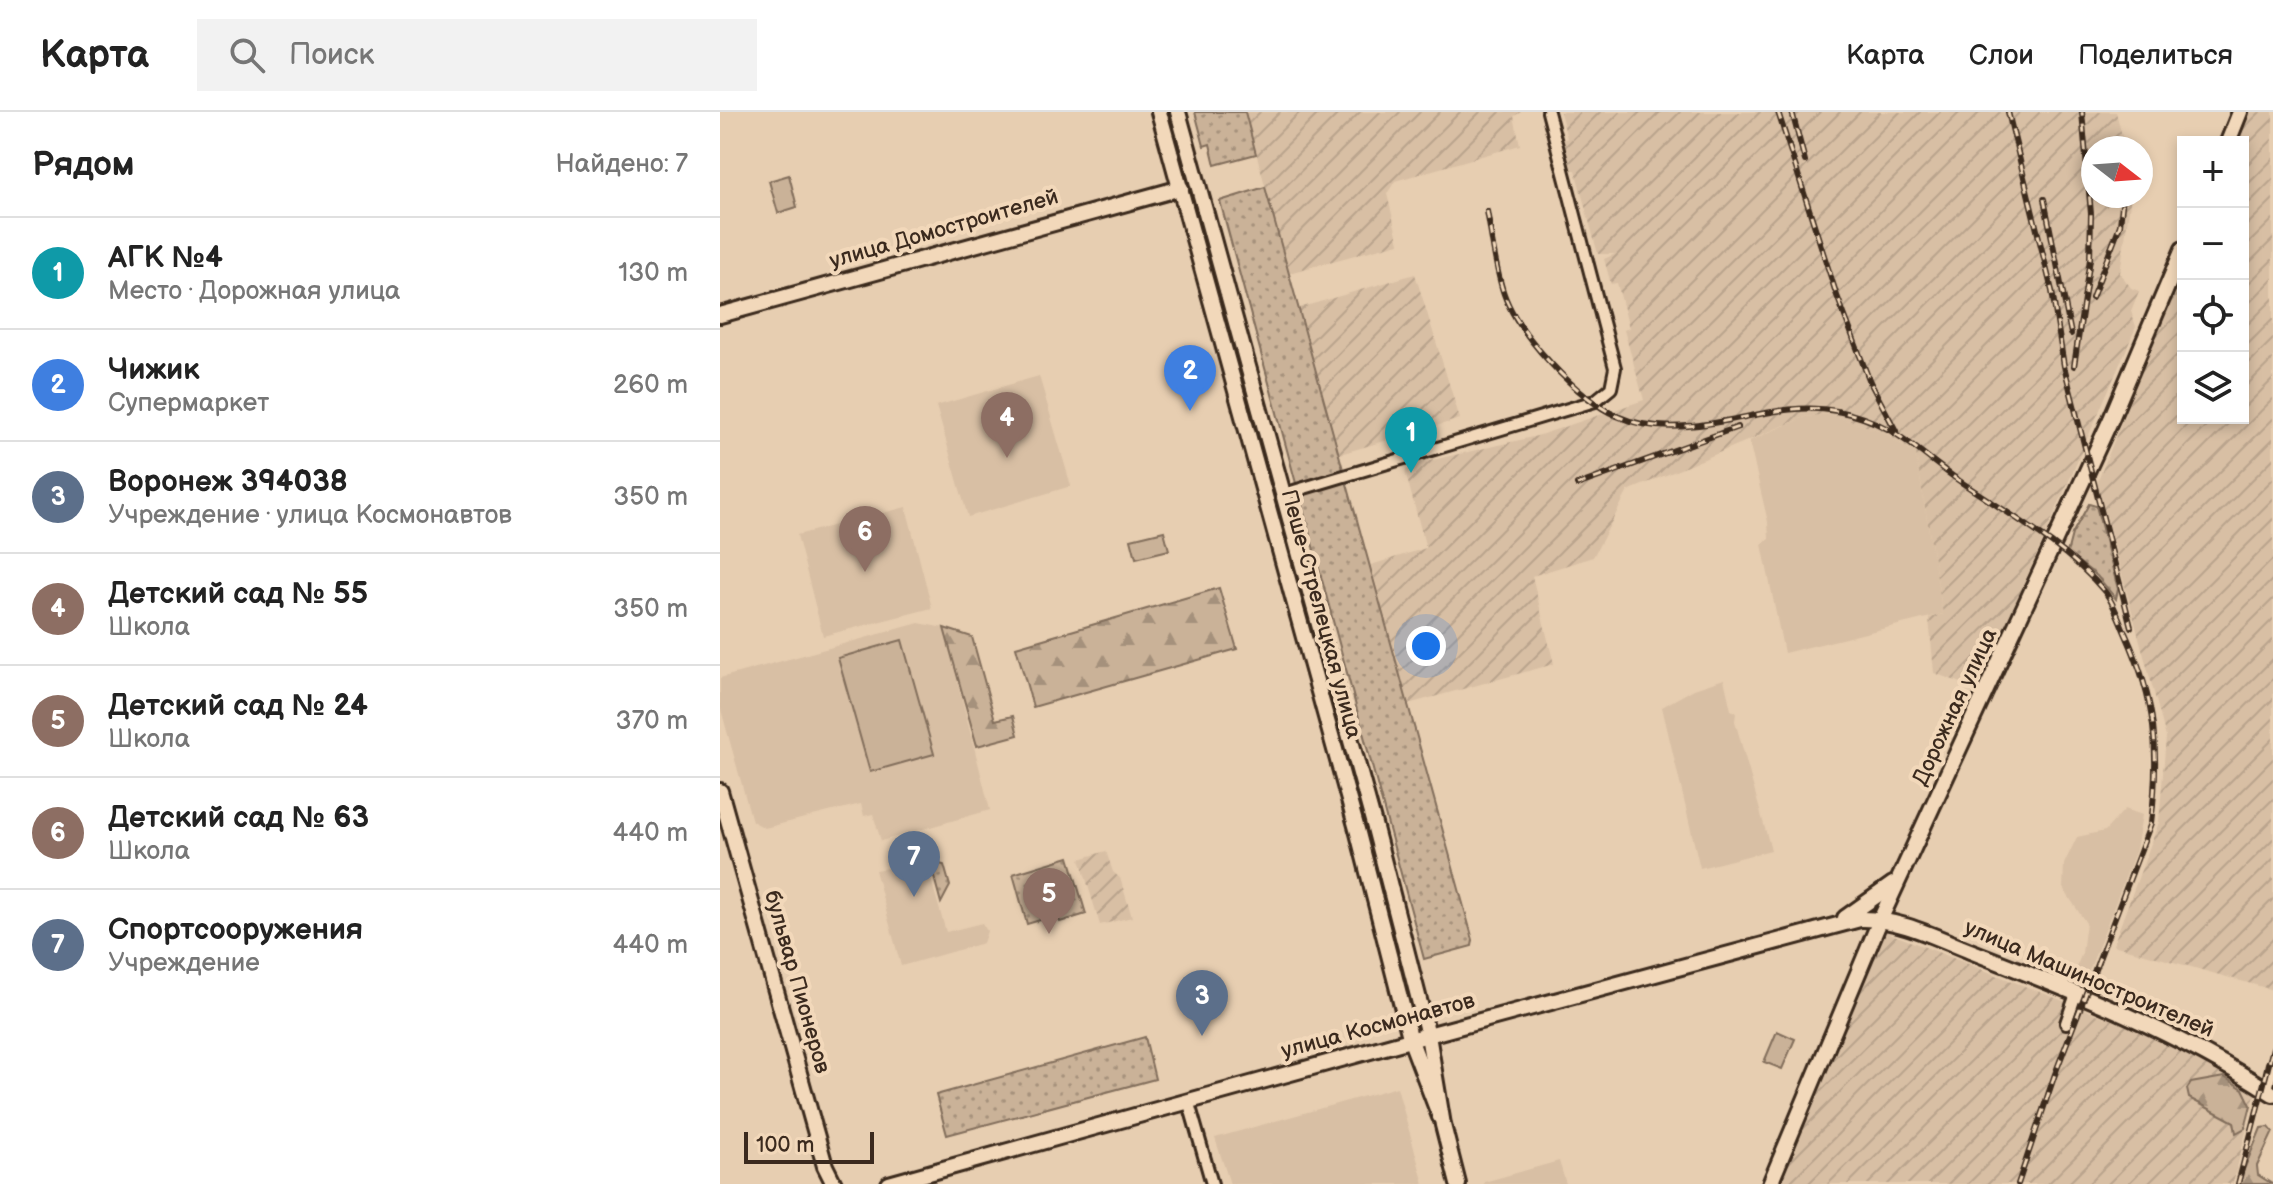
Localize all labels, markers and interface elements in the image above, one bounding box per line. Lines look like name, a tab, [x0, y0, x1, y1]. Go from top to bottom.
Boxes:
search box	[197, 19, 757, 91]
text: Карта	[40, 33, 149, 78]
icon: search	[225, 33, 269, 77]
text: Поиск	[289, 37, 375, 73]
text: Карта	[1846, 39, 1925, 72]
text: Слои	[1969, 39, 2034, 72]
text: Поделиться	[2078, 39, 2233, 72]
north arrow	[2081, 136, 2153, 208]
map controls	[2177, 136, 2249, 424]
button: +	[2177, 136, 2249, 208]
text: Рядом	[32, 144, 134, 185]
text: Найдено: 7	[556, 149, 688, 180]
street label: улица Домостроителей	[826, 183, 1062, 275]
button: −	[2177, 208, 2249, 280]
text: АГК №4	[108, 240, 223, 276]
text: 1	[53, 258, 63, 289]
text: 130 m	[618, 258, 688, 289]
text: Место · Дорожная улица	[108, 276, 400, 307]
button: locate	[2177, 280, 2249, 352]
pin: 2	[1164, 345, 1216, 411]
text: Чижик	[108, 352, 200, 388]
button: layers	[2177, 352, 2249, 424]
text: 2	[50, 370, 66, 401]
text: 260 m	[613, 370, 688, 401]
text: Супермаркет	[108, 388, 269, 419]
pin: 4	[981, 392, 1033, 458]
pin: 1	[1385, 407, 1437, 473]
text: Воронеж 394038	[108, 464, 348, 500]
text: 3	[50, 482, 66, 513]
text: 350 m	[613, 482, 688, 513]
street label: Пеше-Стрелецкая улица	[1275, 486, 1367, 742]
text: Учреждение · улица Космонавтов	[108, 500, 512, 531]
pin: 6	[839, 506, 891, 572]
text: Детский сад № 55	[108, 576, 368, 612]
text: 4	[50, 594, 66, 625]
text: 350 m	[613, 594, 688, 625]
text: Школа	[108, 612, 190, 643]
street label: Дорожная улица	[1907, 624, 2003, 790]
your location	[1406, 626, 1446, 666]
text: Детский сад № 24	[108, 688, 368, 724]
text: 5	[50, 706, 66, 737]
text: 370 m	[615, 706, 688, 737]
text: Школа	[108, 724, 190, 755]
text: Детский сад № 63	[108, 800, 369, 836]
text: 6	[50, 818, 66, 849]
text: 440 m	[612, 818, 688, 849]
pin: 7	[888, 831, 940, 897]
text: Школа	[108, 836, 190, 867]
pin: 5	[1023, 868, 1075, 934]
street label: бульвар Пионеров	[758, 888, 836, 1077]
text: Спортсооружения	[108, 912, 363, 948]
street label: улица Машиностроителей	[1960, 914, 2218, 1044]
text: 7	[51, 930, 65, 961]
text: 440 m	[612, 930, 688, 961]
text: Учреждение	[108, 948, 260, 979]
pin: 3	[1176, 970, 1228, 1036]
street label: улица Космонавтов	[1278, 987, 1478, 1065]
scale bar	[744, 1128, 874, 1164]
text: 100 m	[756, 1132, 815, 1159]

